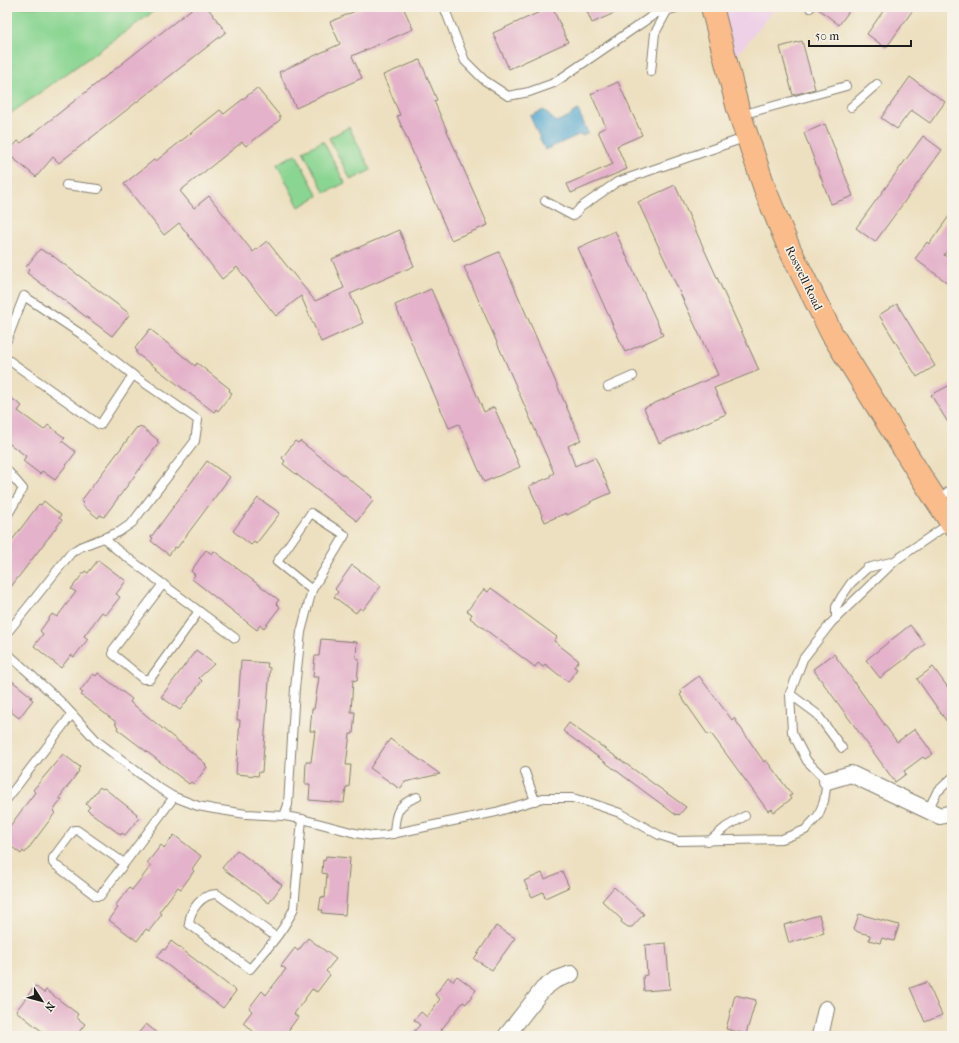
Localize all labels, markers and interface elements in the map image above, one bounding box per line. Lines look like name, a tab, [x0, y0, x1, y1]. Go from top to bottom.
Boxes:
scale bar	[809, 22, 911, 48]
text: 50 m	[815, 29, 839, 43]
street label: Roswell Road	[782, 244, 826, 313]
north arrow	[22, 981, 62, 1021]
text: N	[42, 999, 57, 1014]

